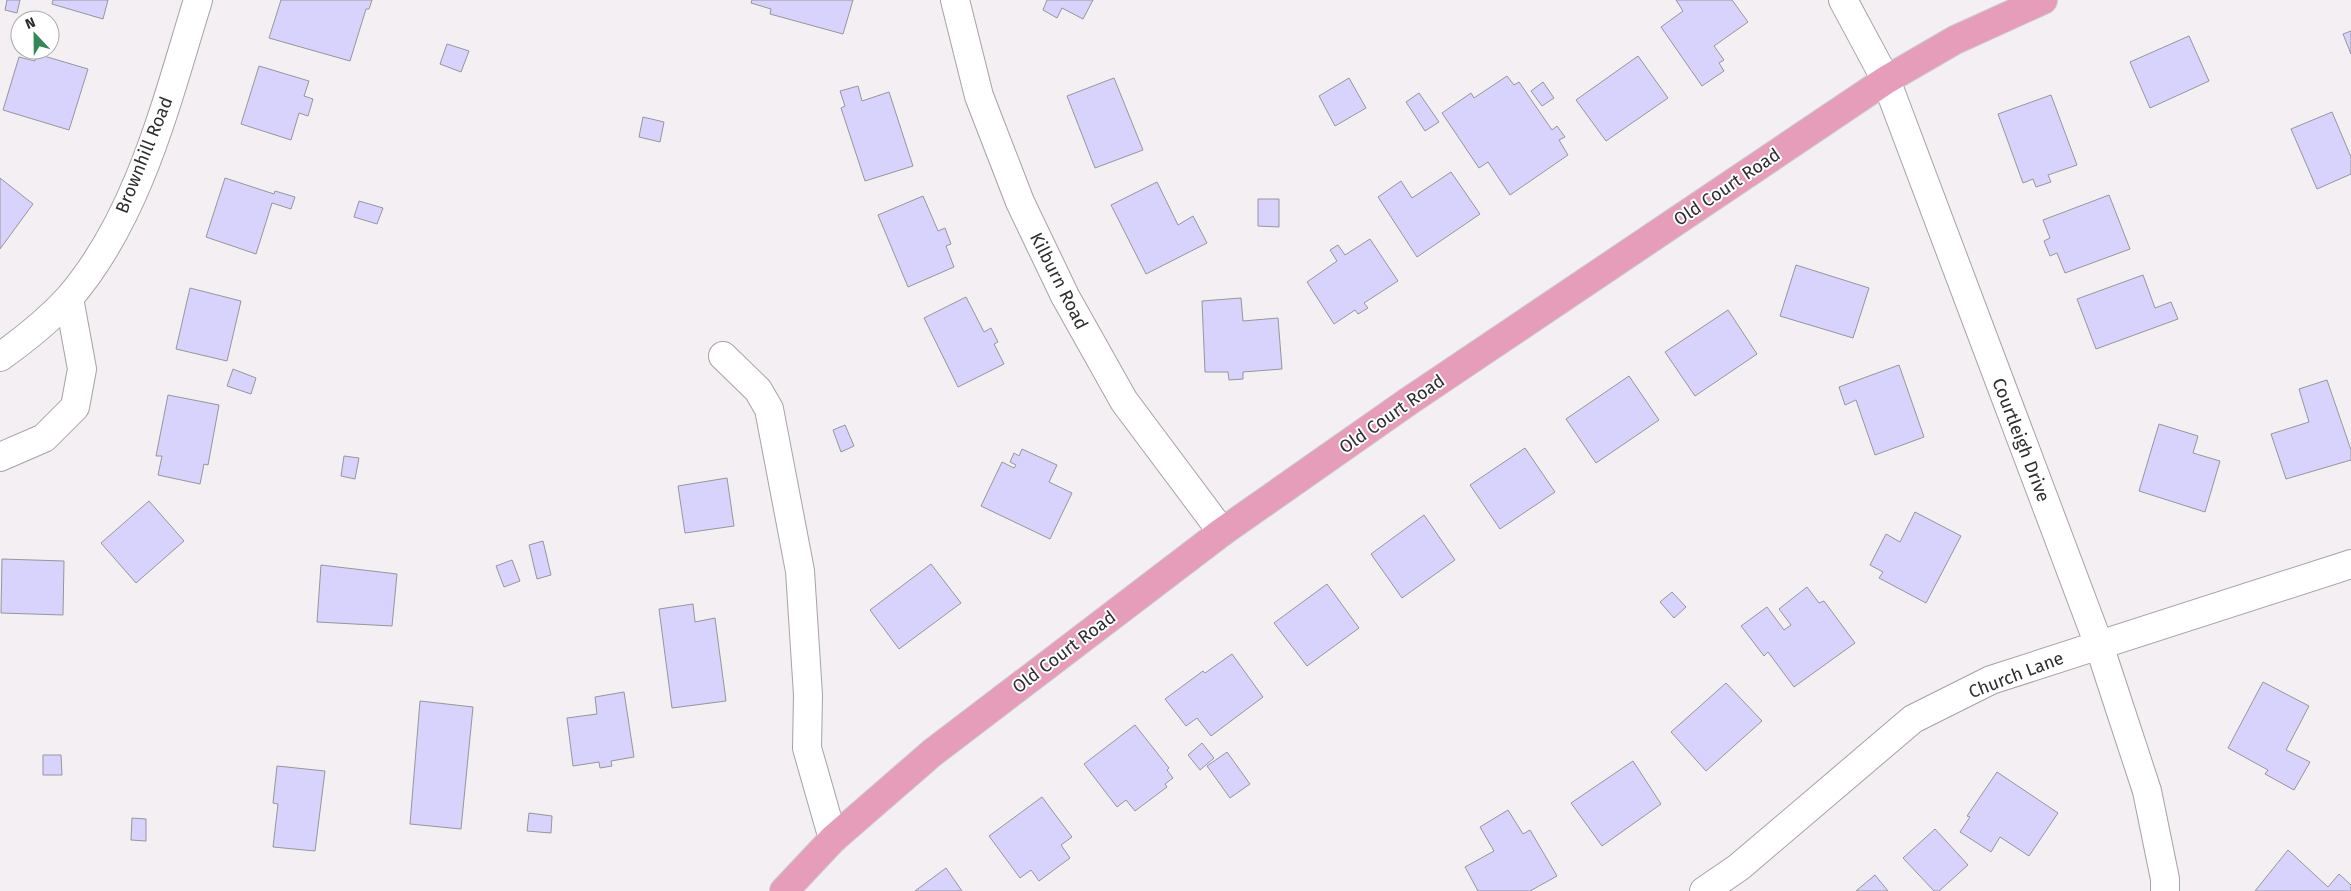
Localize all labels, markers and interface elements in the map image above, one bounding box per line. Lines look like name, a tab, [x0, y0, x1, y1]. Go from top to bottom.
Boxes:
north arrow	[10, 10, 60, 60]
text: N	[23, 14, 38, 33]
street label: Brownhill Road	[111, 93, 177, 217]
street label: Old Court Road	[1670, 143, 1784, 231]
street label: Kilburn Road	[1025, 229, 1093, 333]
street label: Old Court Road	[1335, 370, 1449, 458]
street label: Courtleigh Drive	[1987, 375, 2055, 505]
street label: Old Court Road	[1008, 606, 1120, 698]
street label: Church Lane	[1965, 647, 2067, 703]

